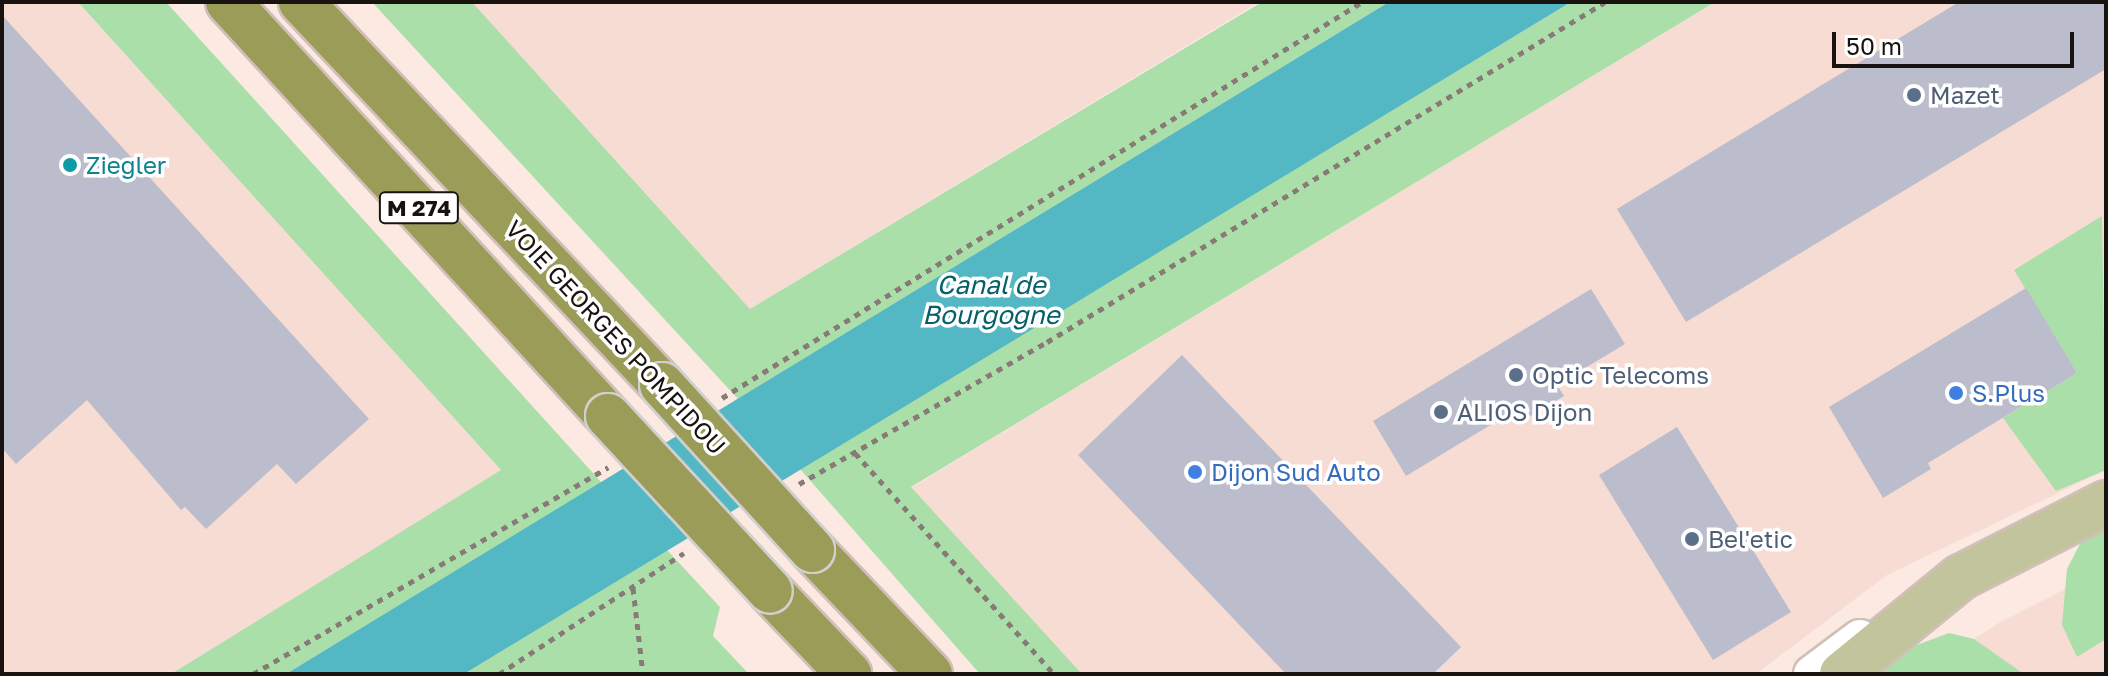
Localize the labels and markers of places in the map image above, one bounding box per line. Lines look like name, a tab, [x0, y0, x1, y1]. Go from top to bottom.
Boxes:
place label: Mazet	[1930, 81, 2000, 109]
marker: Mazet	[1905, 86, 1923, 104]
place label: Ziegler	[86, 151, 166, 179]
marker: Ziegler	[61, 156, 79, 174]
place label: Optic Telecoms	[1532, 361, 1709, 389]
marker: Optic Telecoms	[1507, 366, 1525, 384]
place label: S.Plus	[1972, 379, 2045, 407]
marker: S.Plus	[1947, 384, 1965, 402]
place label: ALIOS Dijon	[1457, 398, 1592, 426]
marker: ALIOS Dijon	[1432, 403, 1450, 421]
place label: Dijon Sud Auto	[1211, 458, 1381, 486]
marker: Dijon Sud Auto	[1186, 463, 1204, 481]
place label: Bel'etic	[1708, 525, 1793, 553]
marker: Bel'etic	[1683, 530, 1701, 548]

